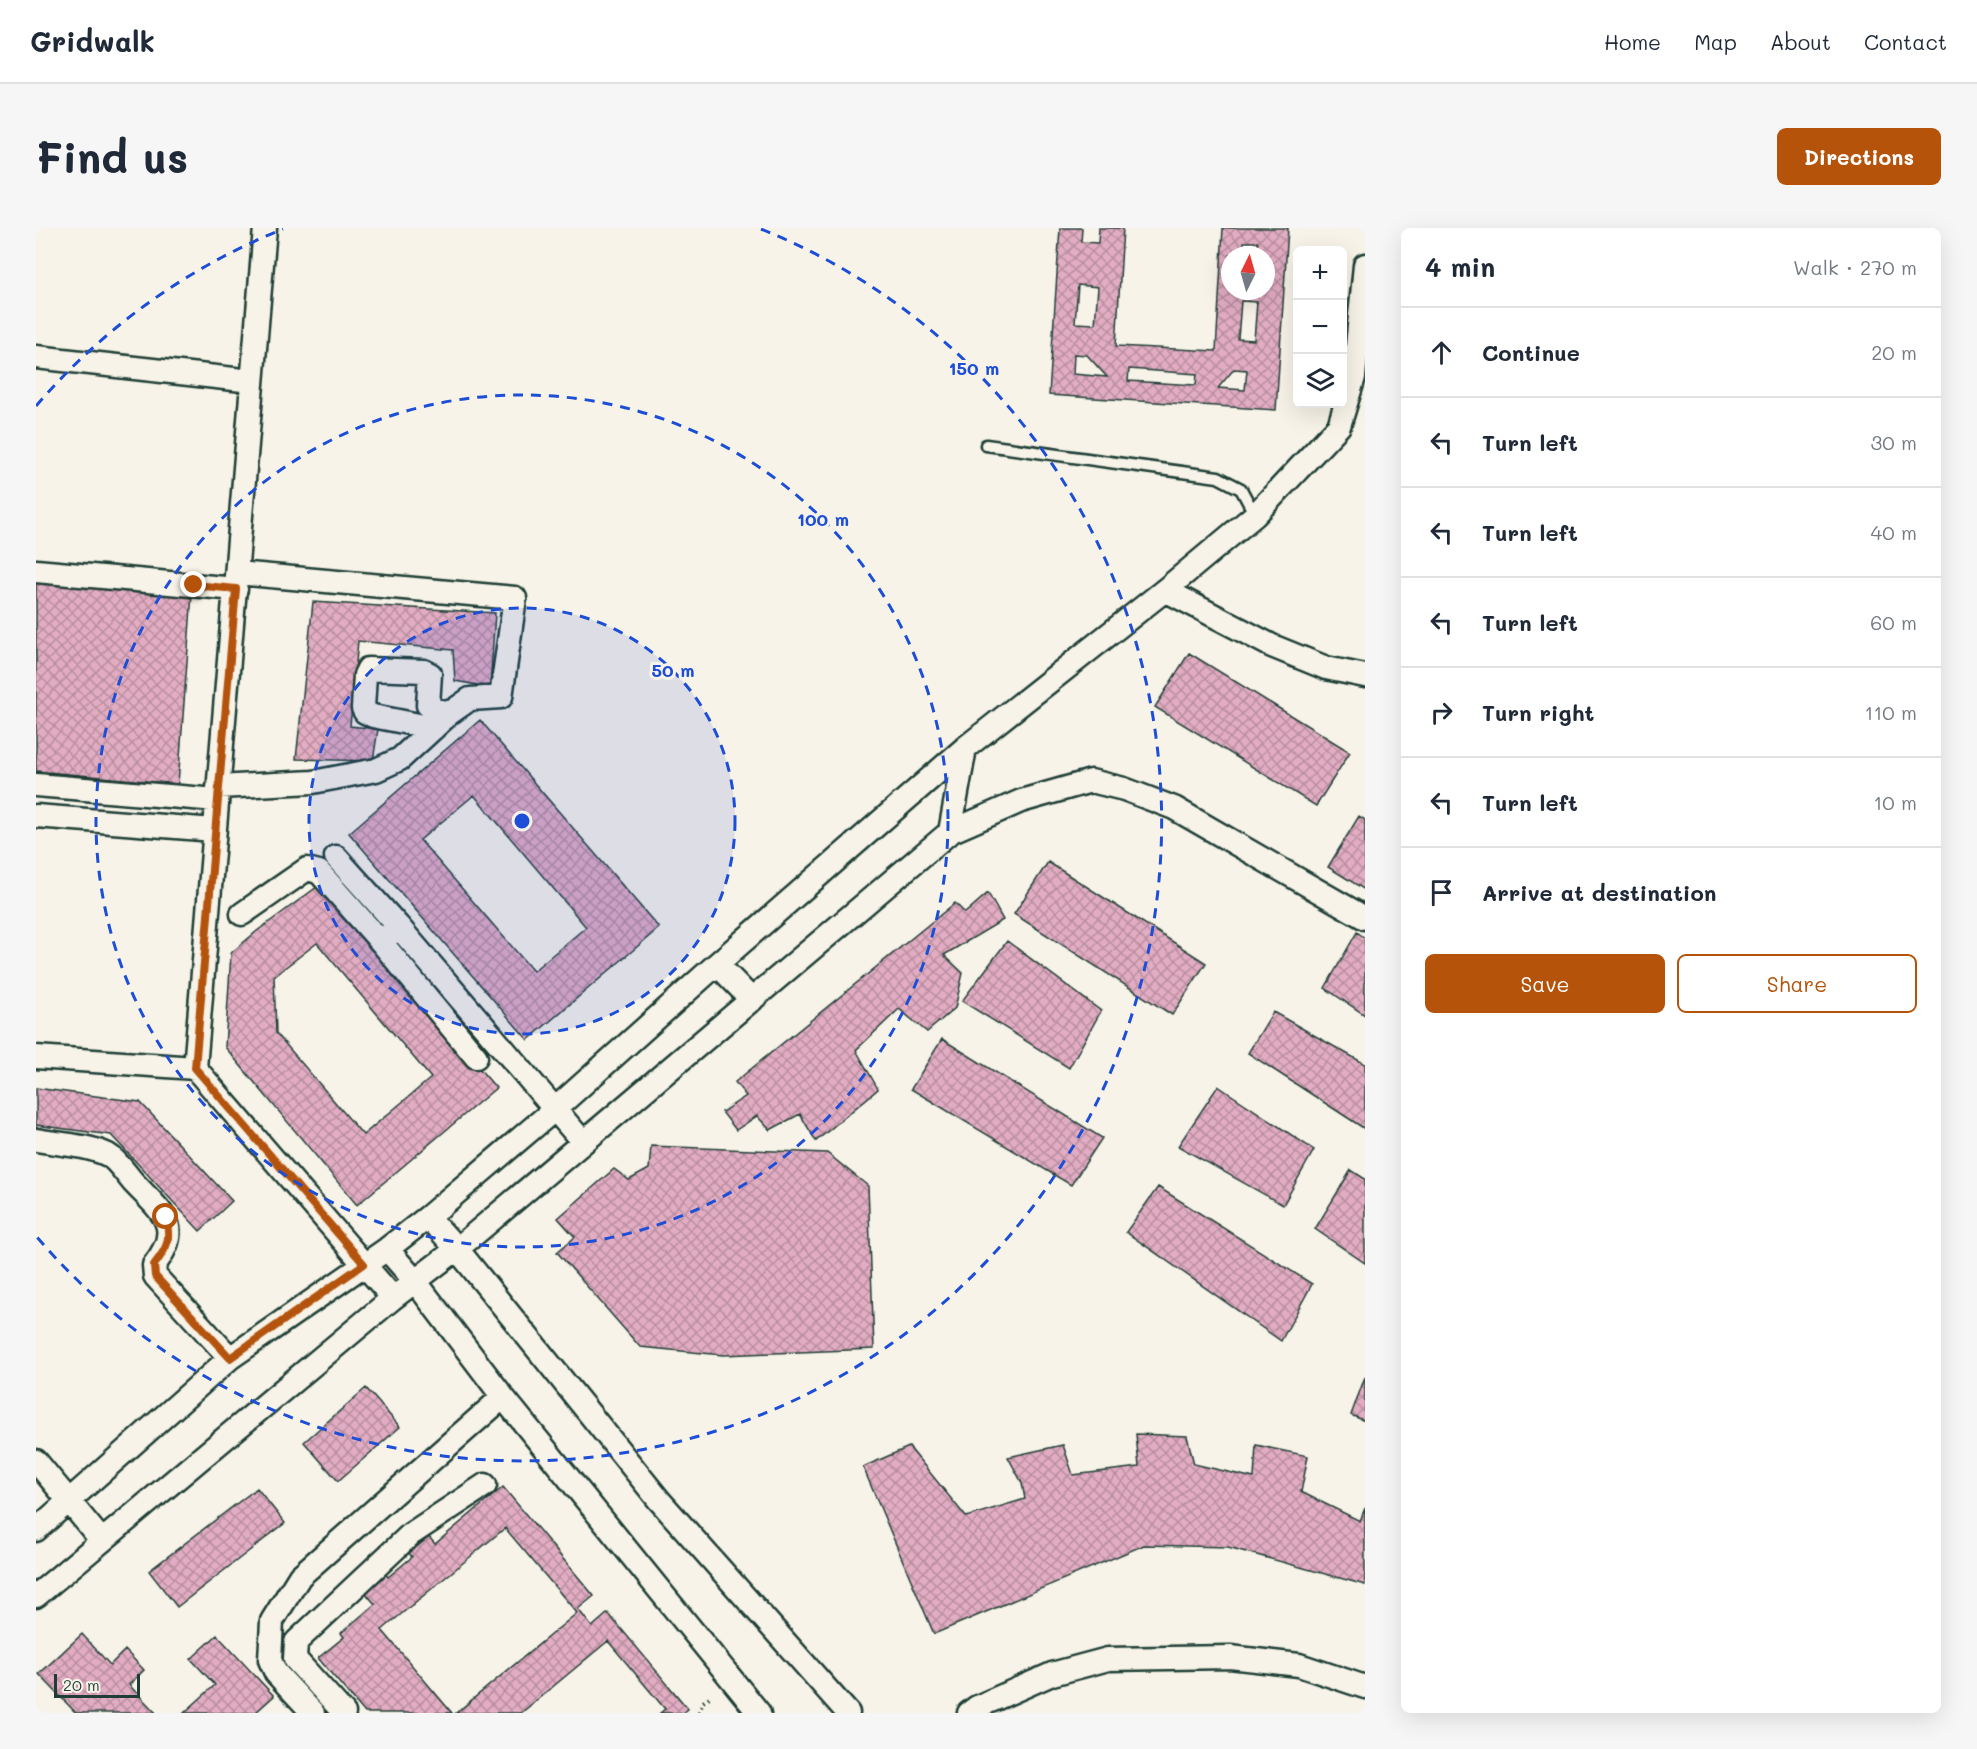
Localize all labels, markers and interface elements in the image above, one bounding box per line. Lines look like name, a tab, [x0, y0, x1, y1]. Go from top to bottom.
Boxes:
text: Gridwalk	[30, 23, 155, 59]
text: Home	[1604, 28, 1661, 55]
text: Map	[1694, 28, 1737, 55]
text: About	[1770, 28, 1831, 55]
text: Contact	[1864, 28, 1947, 55]
button: Directions	[1777, 128, 1941, 185]
text: Find us	[36, 129, 188, 184]
north arrow	[1221, 246, 1275, 300]
map controls	[1293, 246, 1347, 408]
button: +	[1293, 246, 1347, 300]
text: 4 min	[1425, 250, 1495, 284]
text: Walk · 270 m	[1793, 254, 1917, 280]
button: −	[1293, 300, 1347, 354]
icon: ahead	[1425, 336, 1458, 369]
text: Continue	[1482, 338, 1580, 367]
text: 20 m	[1871, 339, 1917, 365]
button: layers	[1293, 354, 1347, 408]
text: 150 m	[949, 356, 999, 380]
icon: left	[1425, 426, 1458, 459]
text: Turn left	[1482, 428, 1578, 457]
text: 30 m	[1871, 429, 1917, 455]
text: 100 m	[797, 507, 849, 531]
icon: left	[1425, 516, 1458, 549]
text: Turn left	[1482, 518, 1578, 547]
text: 40 m	[1871, 519, 1917, 545]
route end	[180, 571, 206, 597]
icon: left	[1425, 606, 1458, 639]
text: Turn left	[1482, 608, 1578, 637]
text: 60 m	[1870, 609, 1917, 635]
text: 50 m	[652, 658, 694, 682]
icon: right	[1425, 696, 1458, 729]
text: Turn right	[1482, 698, 1594, 727]
text: 110 m	[1864, 699, 1917, 725]
icon: left	[1425, 786, 1458, 819]
text: Turn left	[1482, 788, 1578, 817]
text: 10 m	[1873, 789, 1917, 815]
centre of rings	[512, 811, 532, 831]
icon: arrive	[1425, 876, 1458, 909]
text: Arrive at destination	[1482, 878, 1717, 907]
button: Save	[1425, 954, 1665, 1013]
button: Share	[1677, 954, 1917, 1013]
route start	[152, 1203, 178, 1229]
scale bar	[54, 1671, 140, 1698]
text: 20 m	[63, 1674, 100, 1695]

